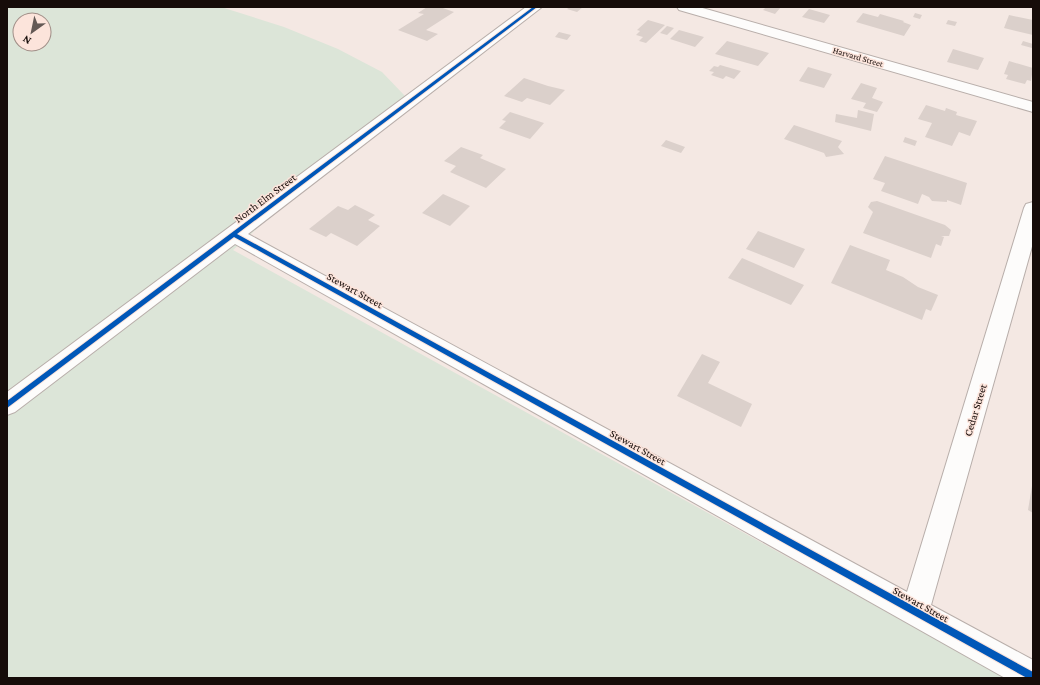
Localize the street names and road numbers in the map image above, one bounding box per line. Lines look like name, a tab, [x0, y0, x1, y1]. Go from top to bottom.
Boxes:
street label: Harvard Street	[832, 45, 885, 69]
street label: North Elm Street	[232, 171, 298, 225]
street label: Stewart Street	[325, 270, 385, 310]
street label: Cedar Street	[961, 382, 989, 438]
street label: Stewart Street	[608, 427, 668, 467]
street label: Stewart Street	[891, 584, 951, 624]

